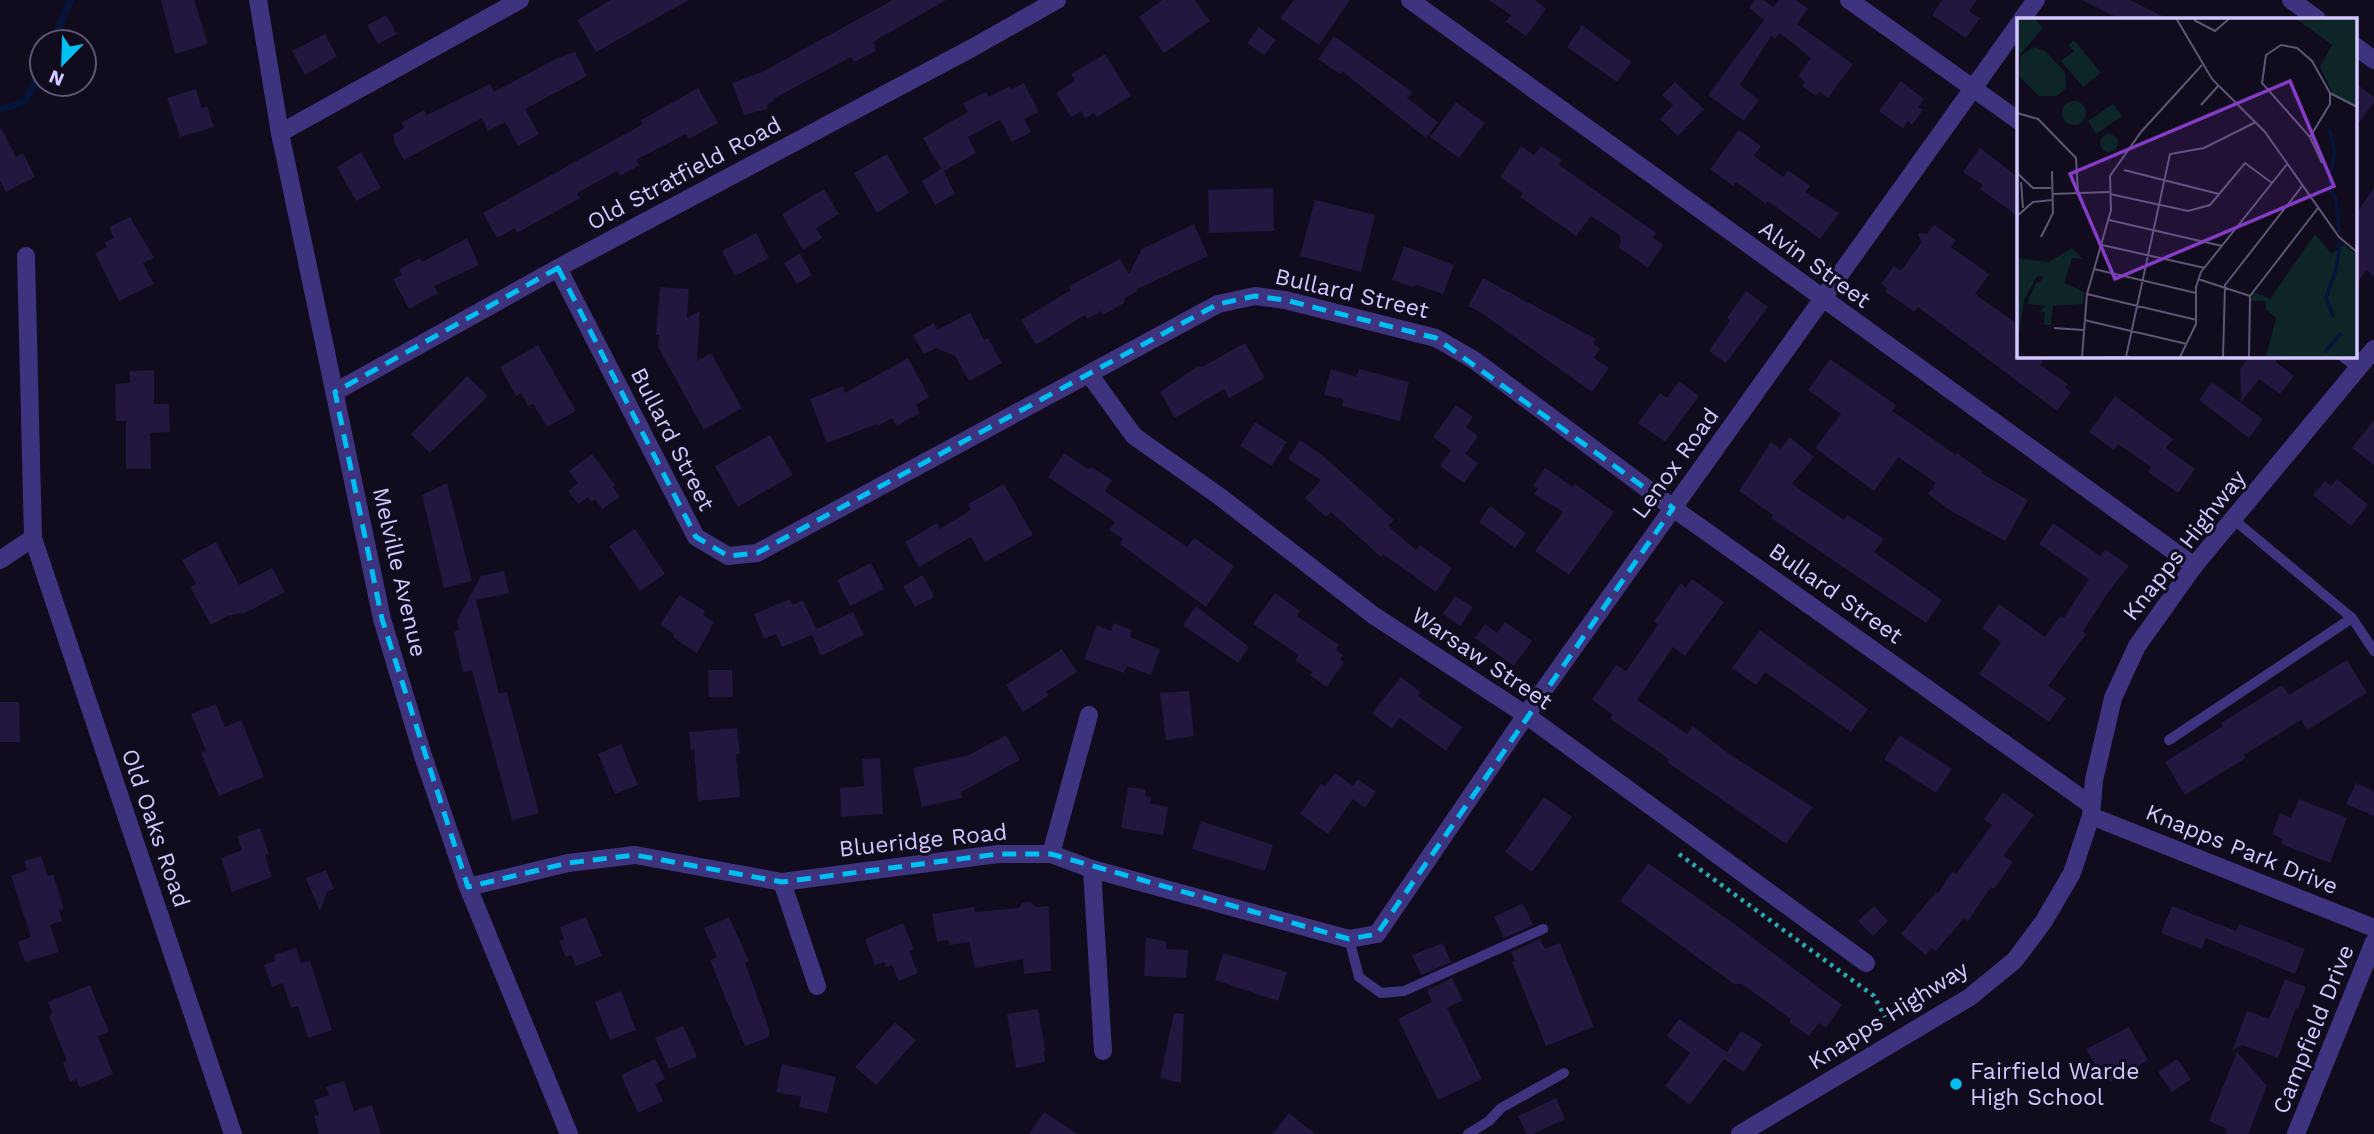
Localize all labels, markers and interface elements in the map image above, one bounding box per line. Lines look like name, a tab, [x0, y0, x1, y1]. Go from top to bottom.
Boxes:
inset map	[2017, 18, 2356, 357]
north arrow	[28, 28, 98, 98]
text: N	[46, 65, 68, 92]
street label: Old Stratfield Road	[583, 111, 786, 236]
street label: Alvin Street	[1754, 215, 1876, 314]
street label: Bullard Street	[1272, 263, 1432, 324]
street label: Bullard Street	[625, 363, 720, 516]
street label: Lenox Road	[1626, 403, 1725, 524]
street label: Knapps Highway	[2117, 465, 2252, 626]
street label: Melville Avenue	[367, 485, 432, 659]
street label: Bullard Street	[1764, 537, 1908, 650]
street label: Warsaw Street	[1406, 601, 1557, 716]
street label: Old Oaks Road	[116, 745, 195, 911]
street label: Knapps Park Drive	[2142, 799, 2342, 900]
street label: Blueridge Road	[838, 818, 1008, 863]
street label: Campfield Drive	[2267, 941, 2360, 1118]
street label: Knapps Highway	[1803, 955, 1973, 1076]
place label: Fairfield Warde High School	[1970, 1058, 2139, 1111]
marker: Fairfield Warde High School	[1948, 1076, 1964, 1092]

